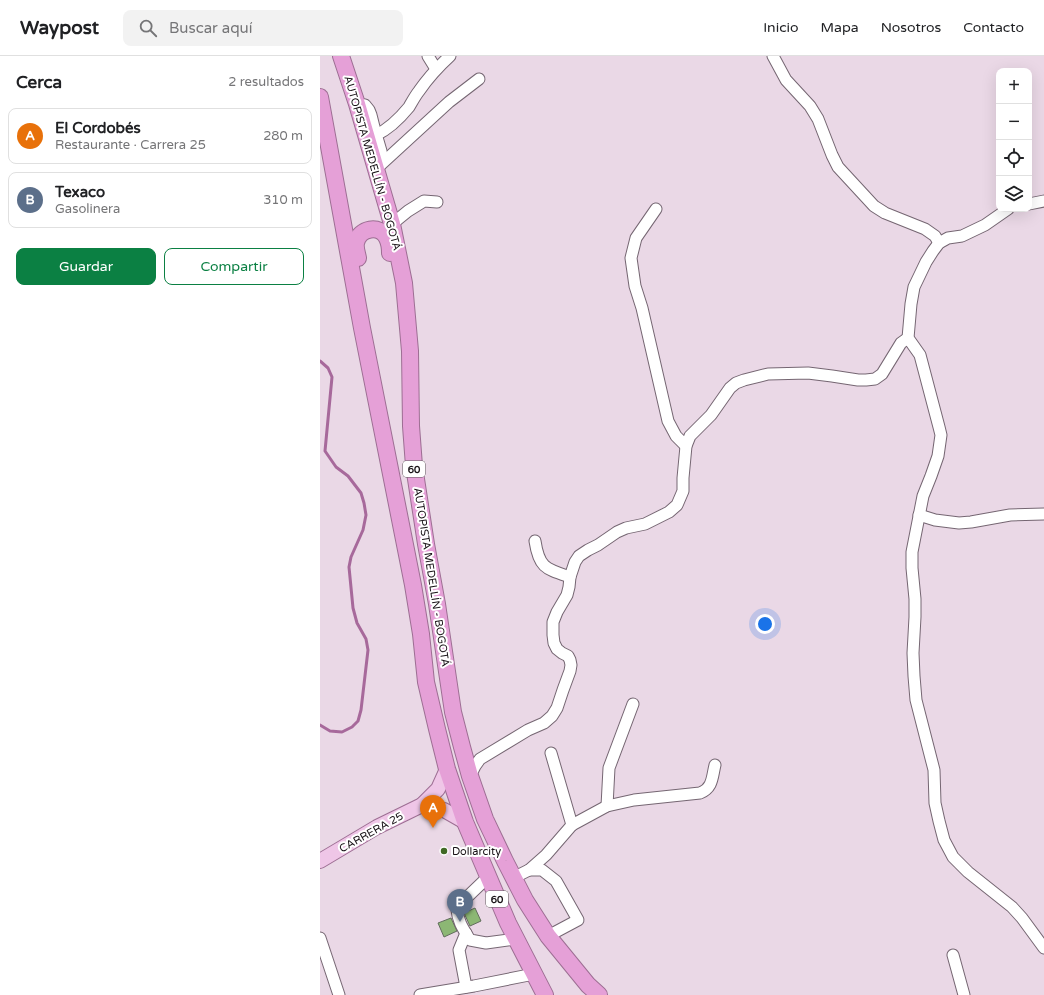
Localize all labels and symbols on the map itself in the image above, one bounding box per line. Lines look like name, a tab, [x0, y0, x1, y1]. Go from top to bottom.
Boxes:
street label: AUTOPISTA MEDELLÍN - BOGOTÁ	[341, 74, 405, 252]
road number: 60	[403, 461, 425, 477]
street label: AUTOPISTA MEDELLÍN - BOGOTÁ	[411, 486, 453, 668]
your location	[755, 614, 775, 634]
pin: A	[420, 795, 446, 828]
street label: CARRERA 25	[337, 809, 406, 855]
place label: Dollarcity	[452, 845, 501, 858]
marker: Dollarcity	[439, 846, 449, 856]
pin: B	[447, 889, 473, 922]
road number: 60	[486, 891, 508, 907]

